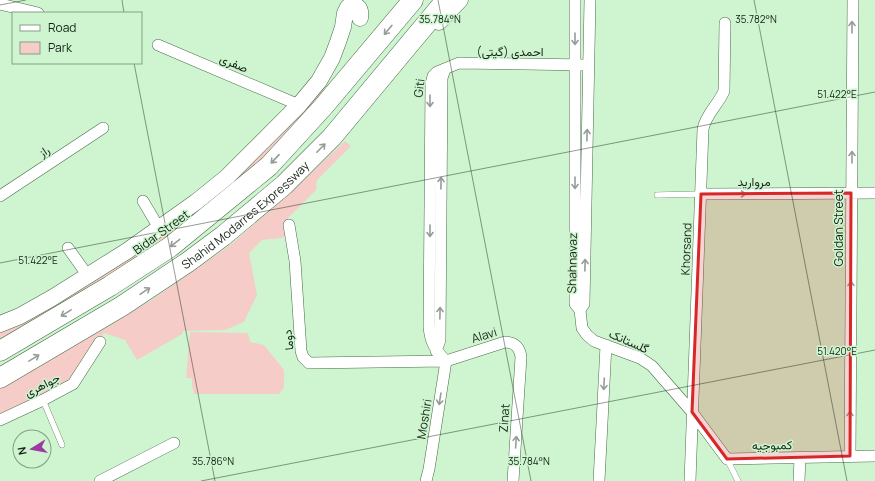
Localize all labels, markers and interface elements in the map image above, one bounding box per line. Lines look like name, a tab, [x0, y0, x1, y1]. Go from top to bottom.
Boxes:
legend	[12, 12, 142, 64]
text: 35.784°N	[419, 12, 461, 26]
text: 35.782°N	[735, 12, 777, 26]
text: Road	[48, 19, 76, 36]
one-way arrow	[849, 21, 856, 34]
one-way arrow	[383, 24, 392, 35]
one-way arrow	[571, 32, 579, 45]
text: Park	[48, 39, 73, 56]
street label: احمدی (گیتی)	[477, 43, 543, 60]
street label: صفری	[217, 49, 251, 77]
street label: Giti	[409, 78, 429, 98]
text: 51.422°E	[817, 87, 857, 101]
one-way arrow	[427, 94, 434, 107]
one-way arrow	[583, 129, 591, 142]
street label: راز	[34, 141, 53, 161]
one-way arrow	[316, 143, 326, 152]
one-way arrow	[848, 151, 856, 164]
one-way arrow	[270, 154, 280, 164]
street label: Shahid Modarres Expressway	[178, 156, 313, 273]
street label: مروارید	[737, 173, 771, 190]
one-way arrow	[571, 176, 579, 189]
one-way arrow	[437, 177, 445, 190]
street label: Goldan Street	[830, 189, 847, 266]
one-way arrow	[733, 190, 746, 198]
street label: Bidar Street	[129, 206, 193, 258]
street label: Khorsand	[677, 222, 695, 276]
one-way arrow	[426, 224, 433, 237]
street label: Shahnavaz	[563, 233, 581, 293]
one-way arrow	[170, 239, 181, 247]
text: 51.422°E	[18, 253, 58, 267]
one-way arrow	[581, 259, 589, 272]
one-way arrow	[847, 281, 855, 294]
one-way arrow	[139, 287, 150, 295]
one-way arrow	[436, 307, 444, 320]
one-way arrow	[60, 309, 72, 317]
street label: Alavi	[469, 323, 499, 347]
street label: گلستانک	[606, 325, 652, 357]
street label: دوما	[278, 329, 298, 351]
text: 51.420°E	[817, 344, 857, 358]
one-way arrow	[28, 354, 40, 362]
street label: جواهری	[21, 369, 63, 401]
one-way arrow	[600, 377, 608, 390]
one-way arrow	[436, 392, 444, 405]
street label: Moshiri	[412, 398, 436, 440]
street label: Zinat	[495, 403, 513, 433]
one-way arrow	[846, 411, 854, 424]
north arrow	[12, 429, 52, 469]
one-way arrow	[512, 436, 519, 449]
street label: کمبوجیه	[752, 436, 792, 454]
text: N	[14, 446, 30, 456]
text: 35.786°N	[192, 454, 234, 468]
text: 35.784°N	[508, 454, 550, 468]

